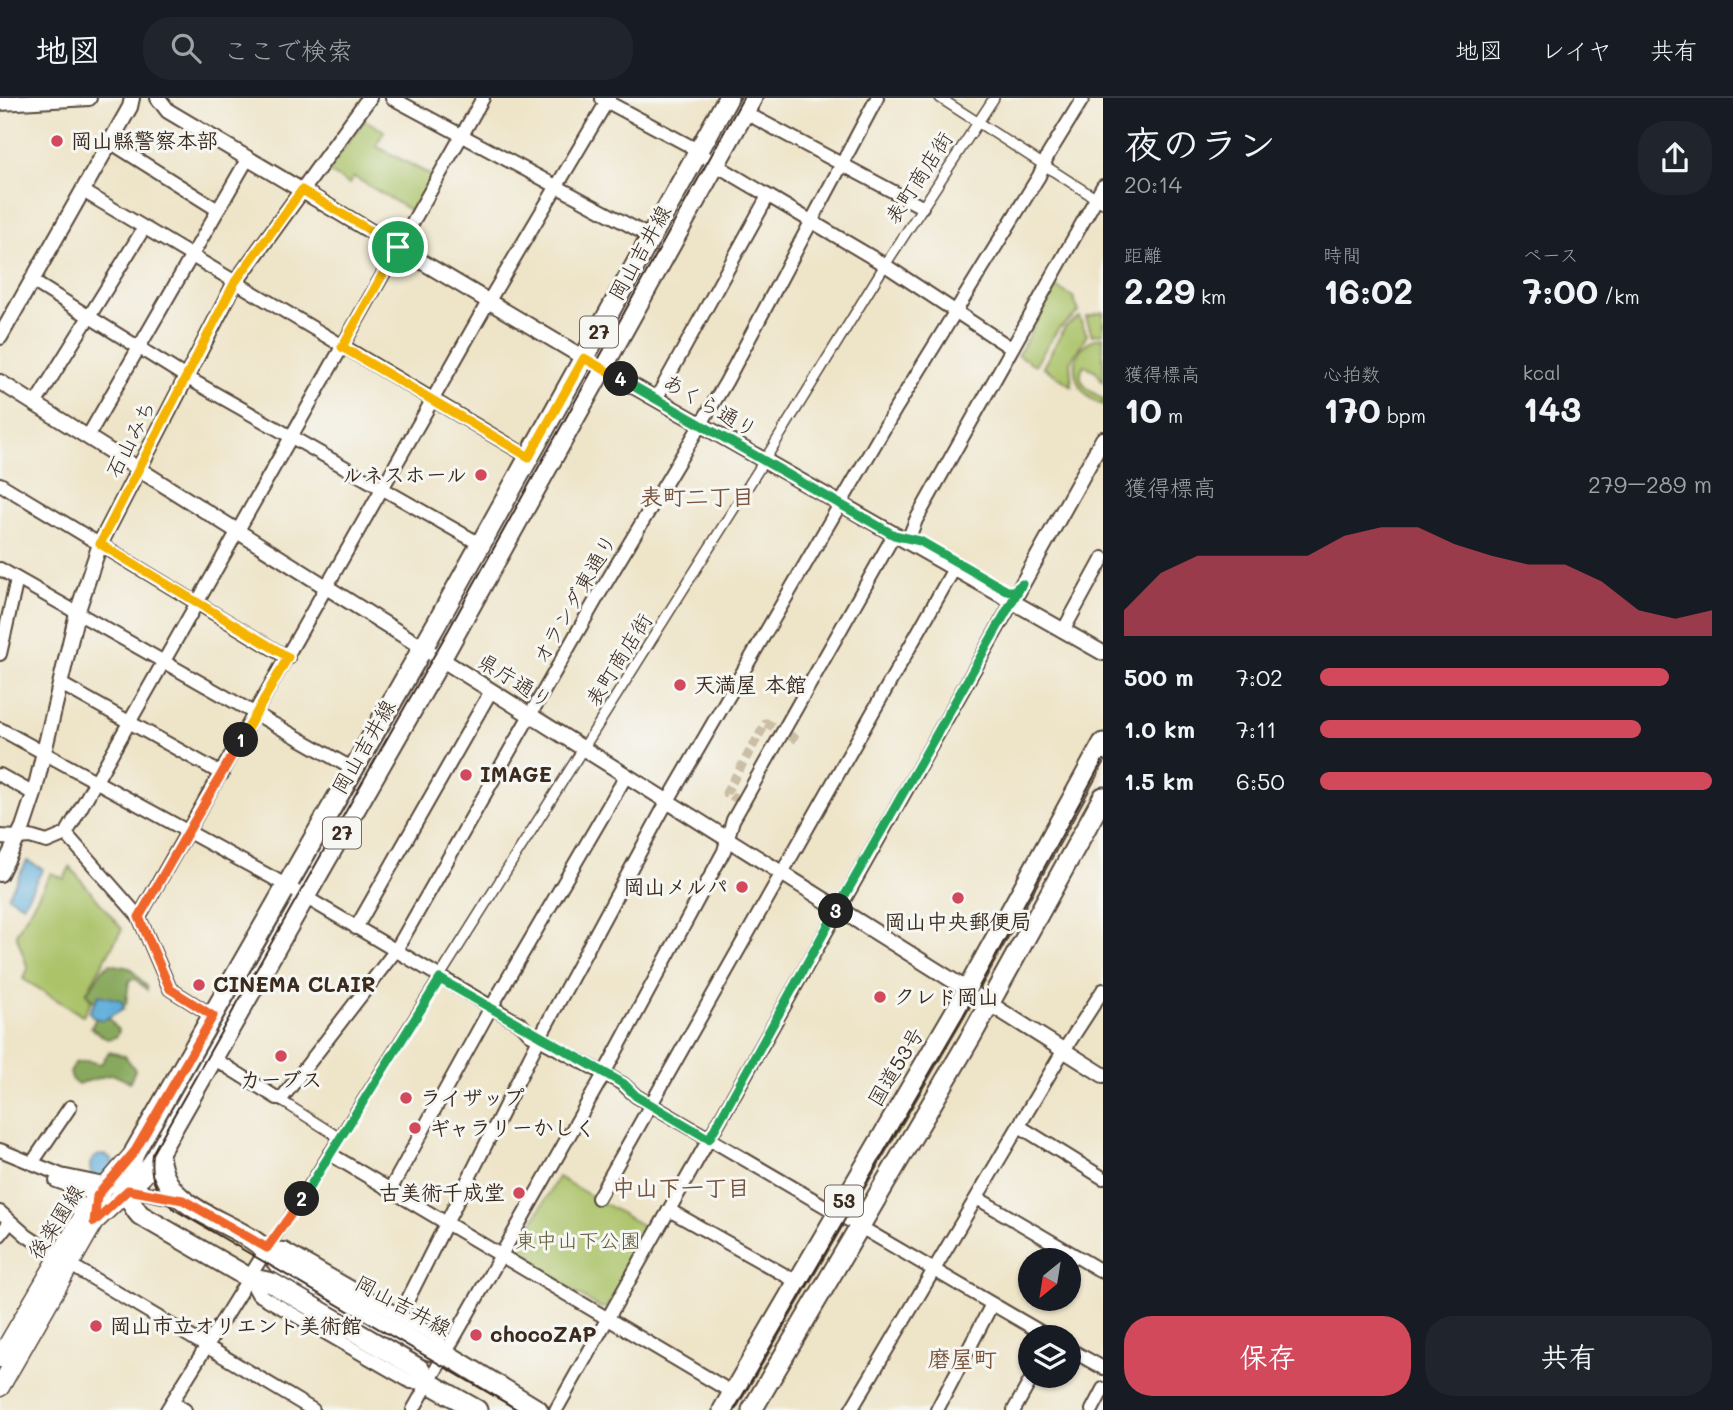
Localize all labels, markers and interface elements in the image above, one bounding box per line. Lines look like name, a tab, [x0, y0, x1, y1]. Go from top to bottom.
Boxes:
search box	[143, 17, 633, 80]
text: 地図	[35, 27, 101, 70]
icon: search	[167, 29, 205, 67]
text: ここで検索	[223, 33, 353, 67]
text: 地図	[1455, 34, 1503, 65]
text: レイヤ	[1541, 34, 1612, 65]
text: 共有	[1650, 34, 1698, 65]
text: 夜のラン	[1124, 118, 1276, 168]
button: share	[1638, 121, 1712, 195]
place label: 岡山縣警察本部	[71, 126, 218, 153]
street label: 表町商店街	[878, 126, 958, 229]
marker: 岡山縣警察本部	[49, 133, 65, 149]
text: 20:14	[1124, 169, 1182, 199]
street label: 岡山吉井線	[601, 200, 676, 305]
pin	[368, 217, 428, 277]
icon: arrive	[379, 228, 417, 266]
text: 距離	[1124, 242, 1162, 267]
text: 時間	[1323, 242, 1361, 267]
text: ペース	[1523, 242, 1579, 267]
text: 2.29	[1124, 267, 1195, 313]
text: 16:02	[1323, 267, 1413, 313]
text: 7:00	[1523, 267, 1598, 313]
text: km	[1195, 284, 1226, 309]
text: /km	[1598, 284, 1640, 309]
road number: 27	[580, 316, 618, 348]
text: kcal	[1523, 360, 1561, 385]
text: 獲得標高	[1124, 361, 1200, 386]
text: 心拍数	[1323, 361, 1380, 386]
pin: 4	[604, 362, 638, 396]
text: 4	[614, 366, 627, 391]
street label: あくら通り	[659, 367, 763, 443]
text: 143	[1523, 385, 1581, 431]
text: 10	[1124, 386, 1162, 432]
text: 170	[1323, 386, 1381, 432]
street label: 石山みち	[99, 395, 161, 482]
text: m	[1162, 403, 1183, 428]
text: bpm	[1381, 403, 1426, 428]
place label: ルネスホール	[342, 460, 467, 487]
marker: ルネスホール	[473, 467, 489, 483]
text: 279–289 m	[1588, 469, 1712, 499]
text: 獲得標高	[1124, 472, 1216, 502]
district label: 表町二丁目	[640, 481, 755, 511]
street label: オランダ東通り	[525, 528, 622, 668]
street label: 表町商店街	[578, 608, 657, 711]
street label: 県庁通り	[473, 646, 559, 713]
text: 500 m	[1124, 662, 1194, 692]
text: 7:02	[1236, 662, 1283, 692]
place label: 天満屋 本館	[694, 670, 807, 697]
marker: 天満屋 本館	[672, 677, 688, 693]
street label: 岡山吉井線	[325, 694, 401, 798]
text: 1.0 km	[1124, 714, 1195, 744]
text: 7:11	[1236, 714, 1276, 744]
pin: 1	[224, 722, 258, 758]
text: 1	[236, 727, 245, 752]
place label: IMAGE	[480, 760, 552, 787]
text: 1.5 km	[1124, 766, 1194, 796]
text: 6:50	[1236, 766, 1285, 796]
marker: IMAGE	[458, 767, 474, 783]
road number: 27	[323, 818, 361, 848]
place label: 岡山メルパ	[623, 872, 728, 899]
marker: 岡山メルパ	[734, 879, 750, 895]
marker: 岡山中央郵便局	[950, 890, 966, 906]
pin: 3	[818, 894, 854, 928]
text: 3	[830, 898, 841, 923]
place label: 岡山中央郵便局	[885, 907, 1032, 934]
place label: CINEMA CLAIR	[213, 970, 376, 997]
marker: CINEMA CLAIR	[191, 977, 207, 993]
place label: クレド岡山	[894, 982, 999, 1009]
marker: クレド岡山	[872, 989, 888, 1005]
street label: 国道53号	[861, 1022, 929, 1111]
marker: カーブス	[273, 1048, 289, 1064]
place label: カーブス	[240, 1065, 322, 1092]
place label: ライザップ	[420, 1083, 525, 1110]
marker: ライザップ	[398, 1090, 414, 1106]
place label: ギャラリーかしく	[429, 1113, 596, 1140]
marker: ギャラリーかしく	[407, 1120, 423, 1136]
district label: 中山下一丁目	[612, 1172, 750, 1202]
place label: 古美術千成堂	[379, 1178, 505, 1205]
street label: 後楽園線	[21, 1179, 89, 1264]
pin: 2	[284, 1182, 320, 1216]
marker: 古美術千成堂	[511, 1185, 527, 1201]
text: 2	[296, 1186, 307, 1211]
road number: 53	[825, 1186, 863, 1217]
park label: 東中山下公園	[515, 1226, 641, 1253]
north arrow	[1018, 1248, 1082, 1311]
map controls	[1018, 1248, 1081, 1388]
street label: 岡山吉井線	[351, 1268, 456, 1341]
place label: 岡山市立オリエント美術館	[110, 1311, 362, 1338]
button: 保存	[1124, 1316, 1411, 1396]
button: 共有	[1425, 1316, 1712, 1396]
marker: 岡山市立オリエント美術館	[88, 1318, 104, 1334]
place label: chocoZAP	[490, 1320, 597, 1347]
button: layers	[1018, 1325, 1081, 1388]
marker: chocoZAP	[468, 1327, 484, 1343]
district label: 磨屋町	[928, 1343, 997, 1373]

